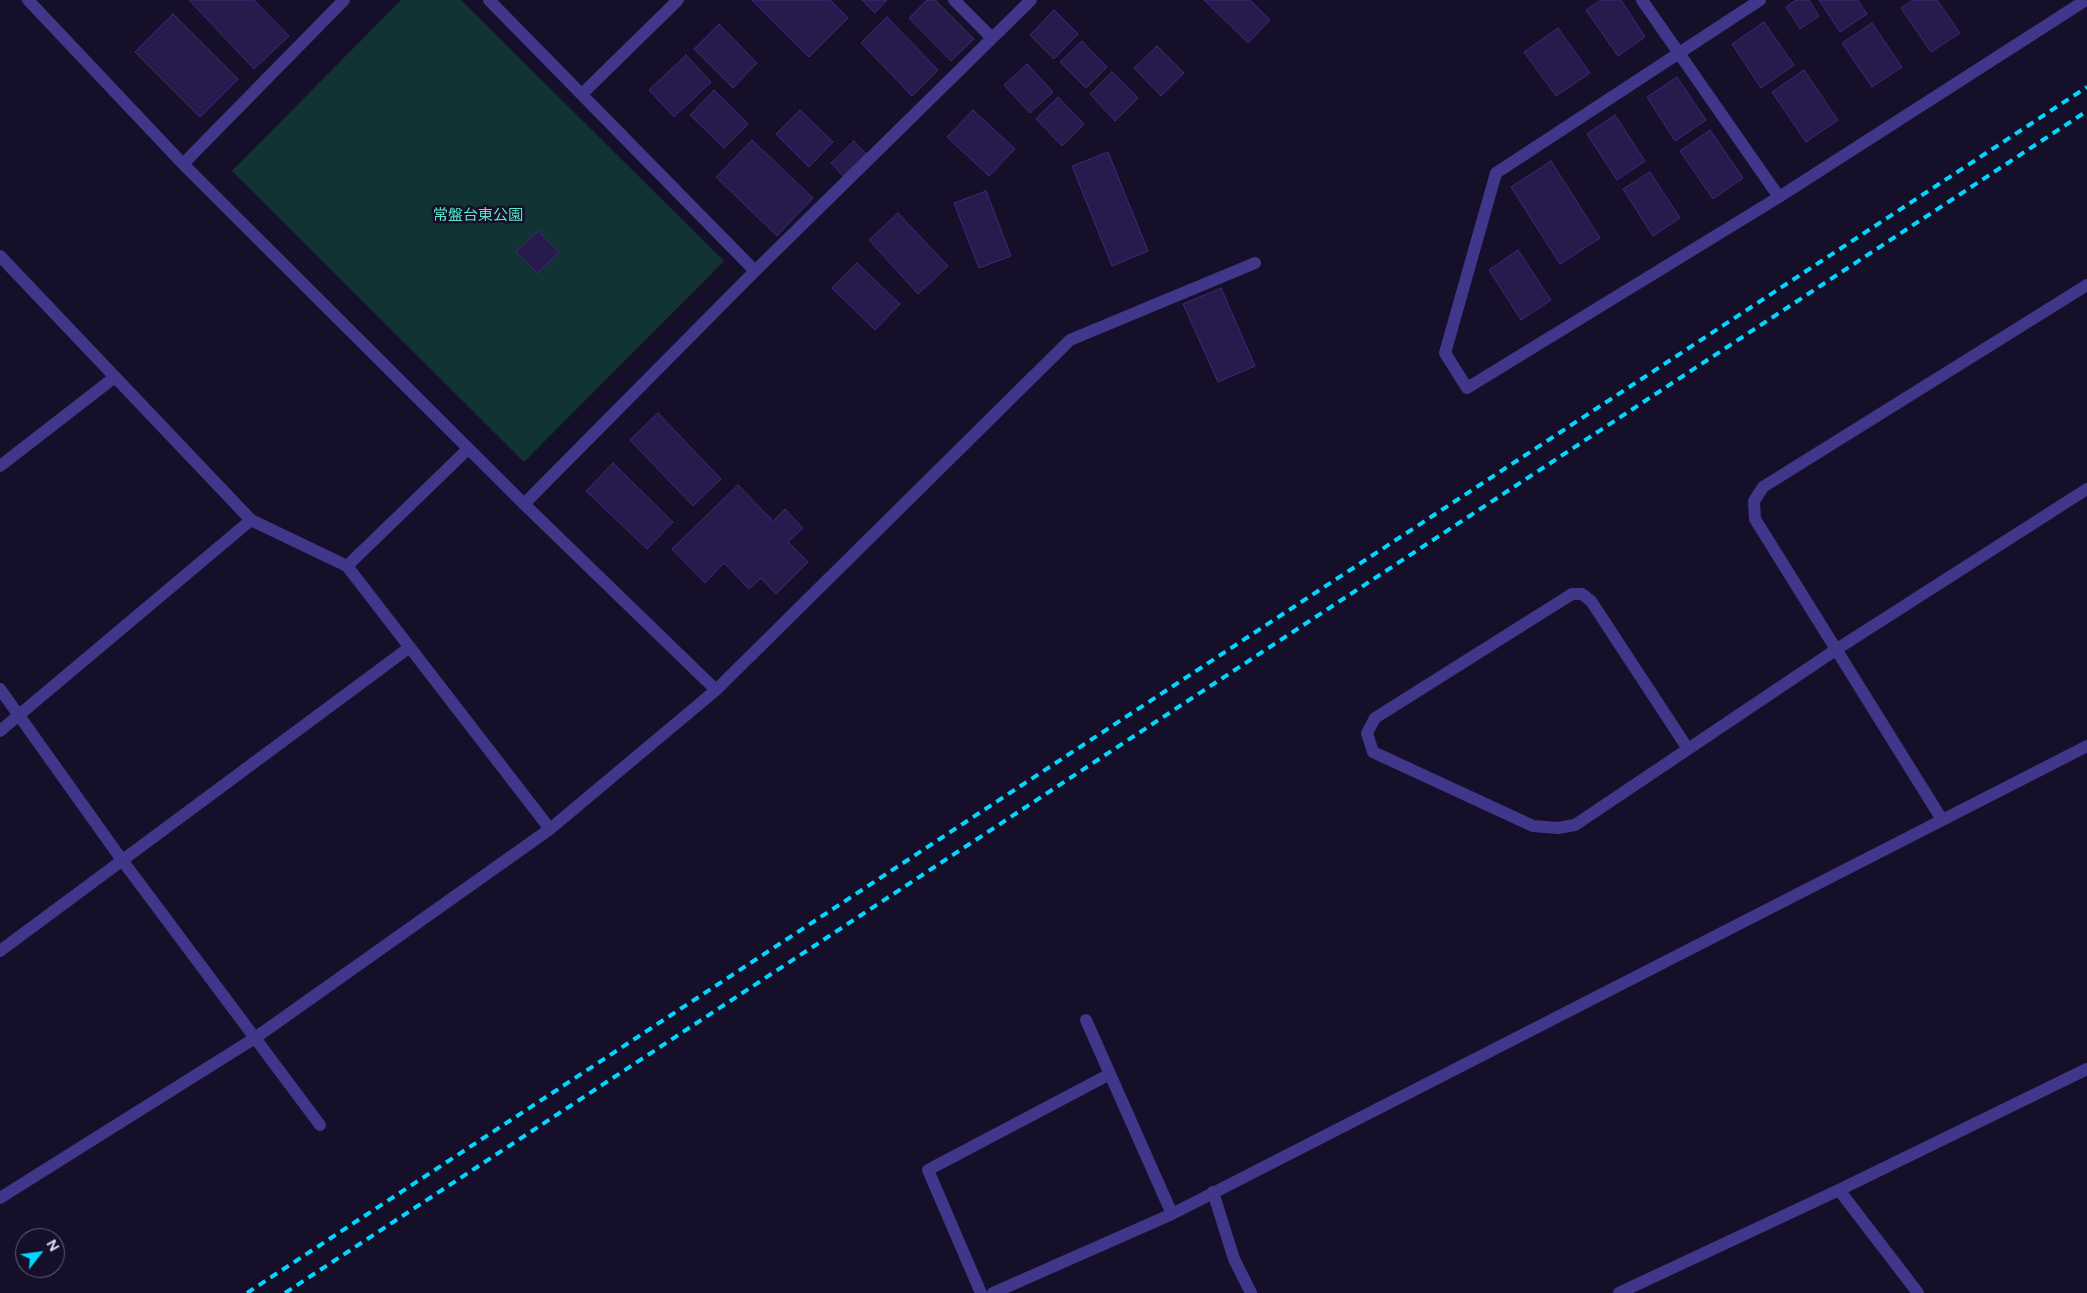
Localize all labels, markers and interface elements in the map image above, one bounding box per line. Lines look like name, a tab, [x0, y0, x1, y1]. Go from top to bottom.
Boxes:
park label: 常盤台東公園	[433, 207, 523, 225]
north arrow	[15, 1228, 65, 1278]
text: N	[42, 1237, 63, 1255]

